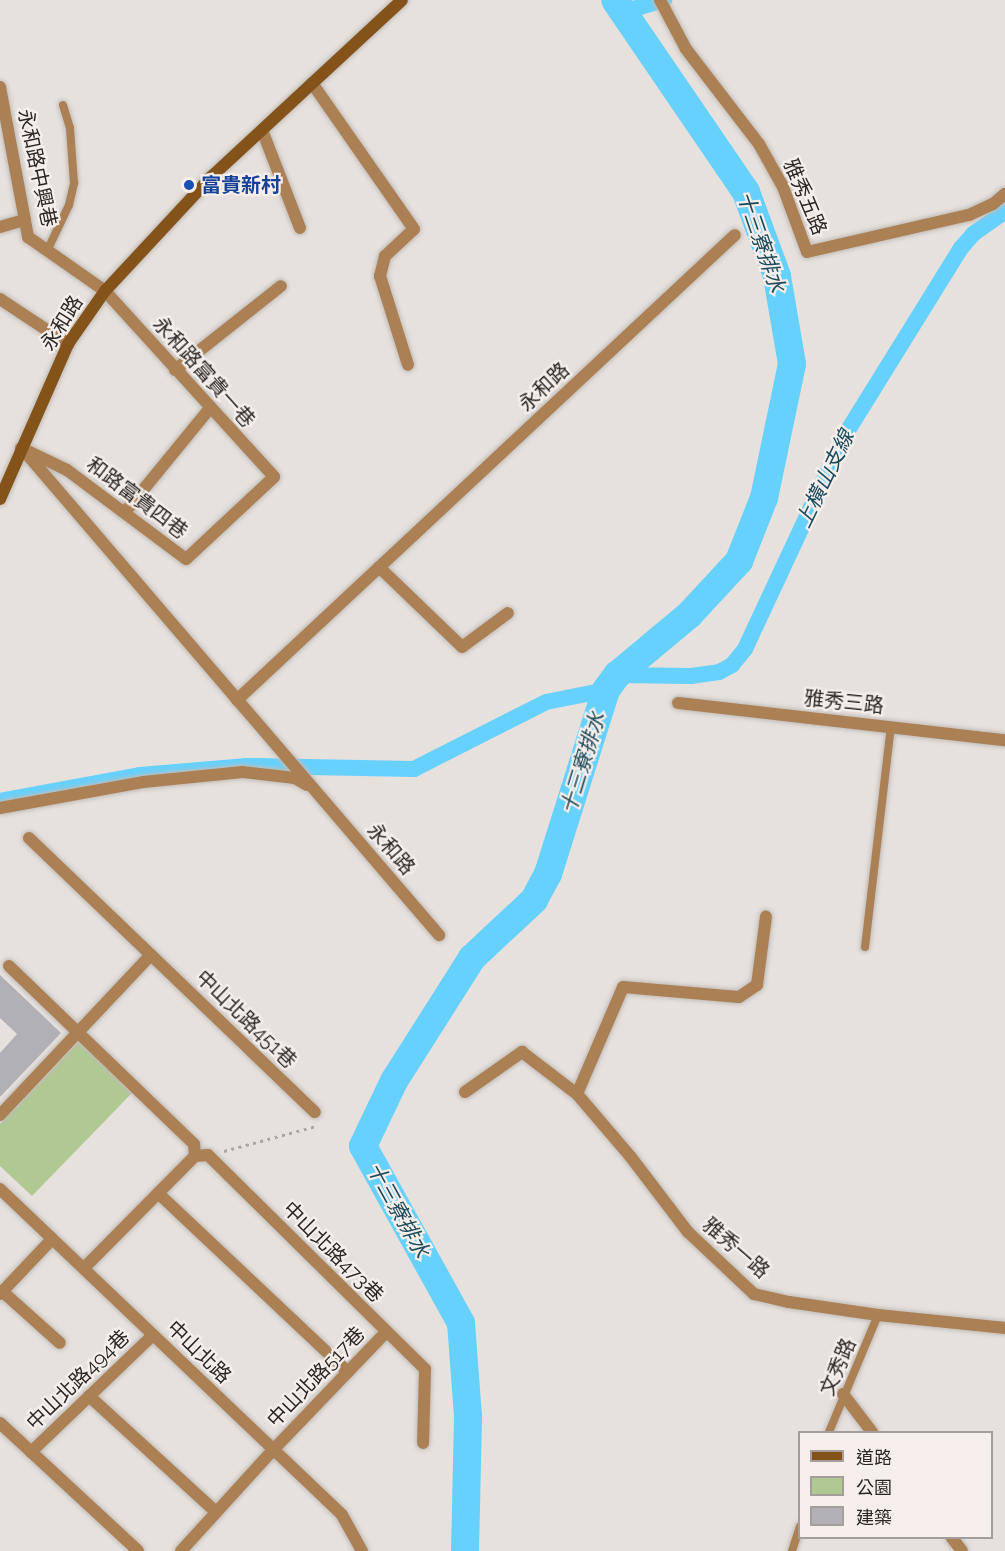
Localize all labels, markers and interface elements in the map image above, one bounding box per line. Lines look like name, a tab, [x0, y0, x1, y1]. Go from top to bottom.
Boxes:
street label: 永和路中興巷	[13, 107, 61, 229]
street label: 雅秀五路	[778, 155, 832, 239]
place label: 富貴新村	[201, 173, 281, 197]
marker: 富貴新村	[182, 178, 196, 192]
water label: 十三寮排水	[732, 188, 790, 296]
street label: 永和路	[36, 291, 88, 355]
street label: 永和路富貴一巷	[148, 312, 260, 432]
street label: 永和路	[514, 358, 574, 416]
water label: 上橫山支線	[791, 426, 859, 532]
street label: 和路富貴四巷	[82, 452, 192, 544]
street label: 雅秀三路	[803, 686, 885, 718]
water label: 十三寮排水	[556, 709, 610, 817]
street label: 永和路	[362, 818, 420, 880]
street label: 中山北路451巷	[191, 965, 301, 1073]
water label: 十三寮排水	[362, 1158, 434, 1262]
street label: 中山北路473巷	[278, 1197, 388, 1307]
street label: 雅秀一路	[698, 1213, 774, 1283]
street label: 中山北路	[162, 1316, 236, 1388]
street label: 中山北路517巷	[262, 1322, 370, 1432]
street label: 中山北路494巷	[22, 1325, 134, 1435]
street label: 文秀路	[815, 1335, 861, 1399]
legend	[798, 1431, 993, 1539]
text: 道路	[856, 1447, 892, 1468]
text: 公園	[856, 1477, 892, 1498]
text: 建築	[856, 1507, 892, 1528]

